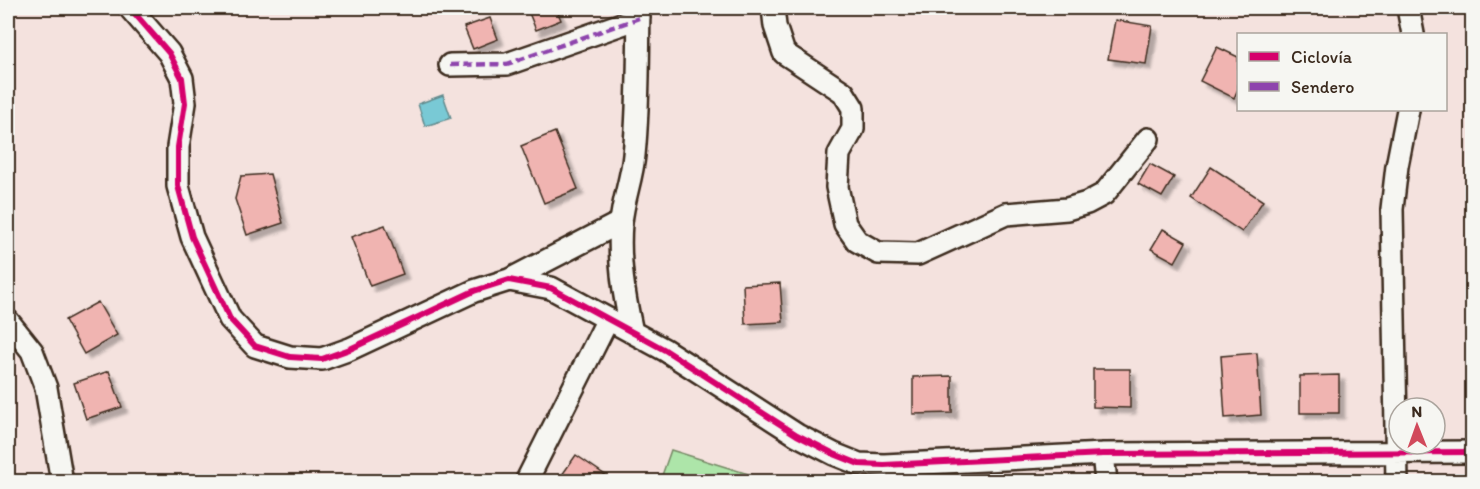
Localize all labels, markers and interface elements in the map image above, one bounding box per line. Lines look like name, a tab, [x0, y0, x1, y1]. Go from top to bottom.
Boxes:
legend	[1237, 33, 1447, 111]
text: Ciclovía	[1291, 46, 1353, 68]
text: Sendero	[1291, 76, 1354, 98]
north arrow	[1387, 396, 1447, 456]
text: N	[1411, 402, 1422, 421]

